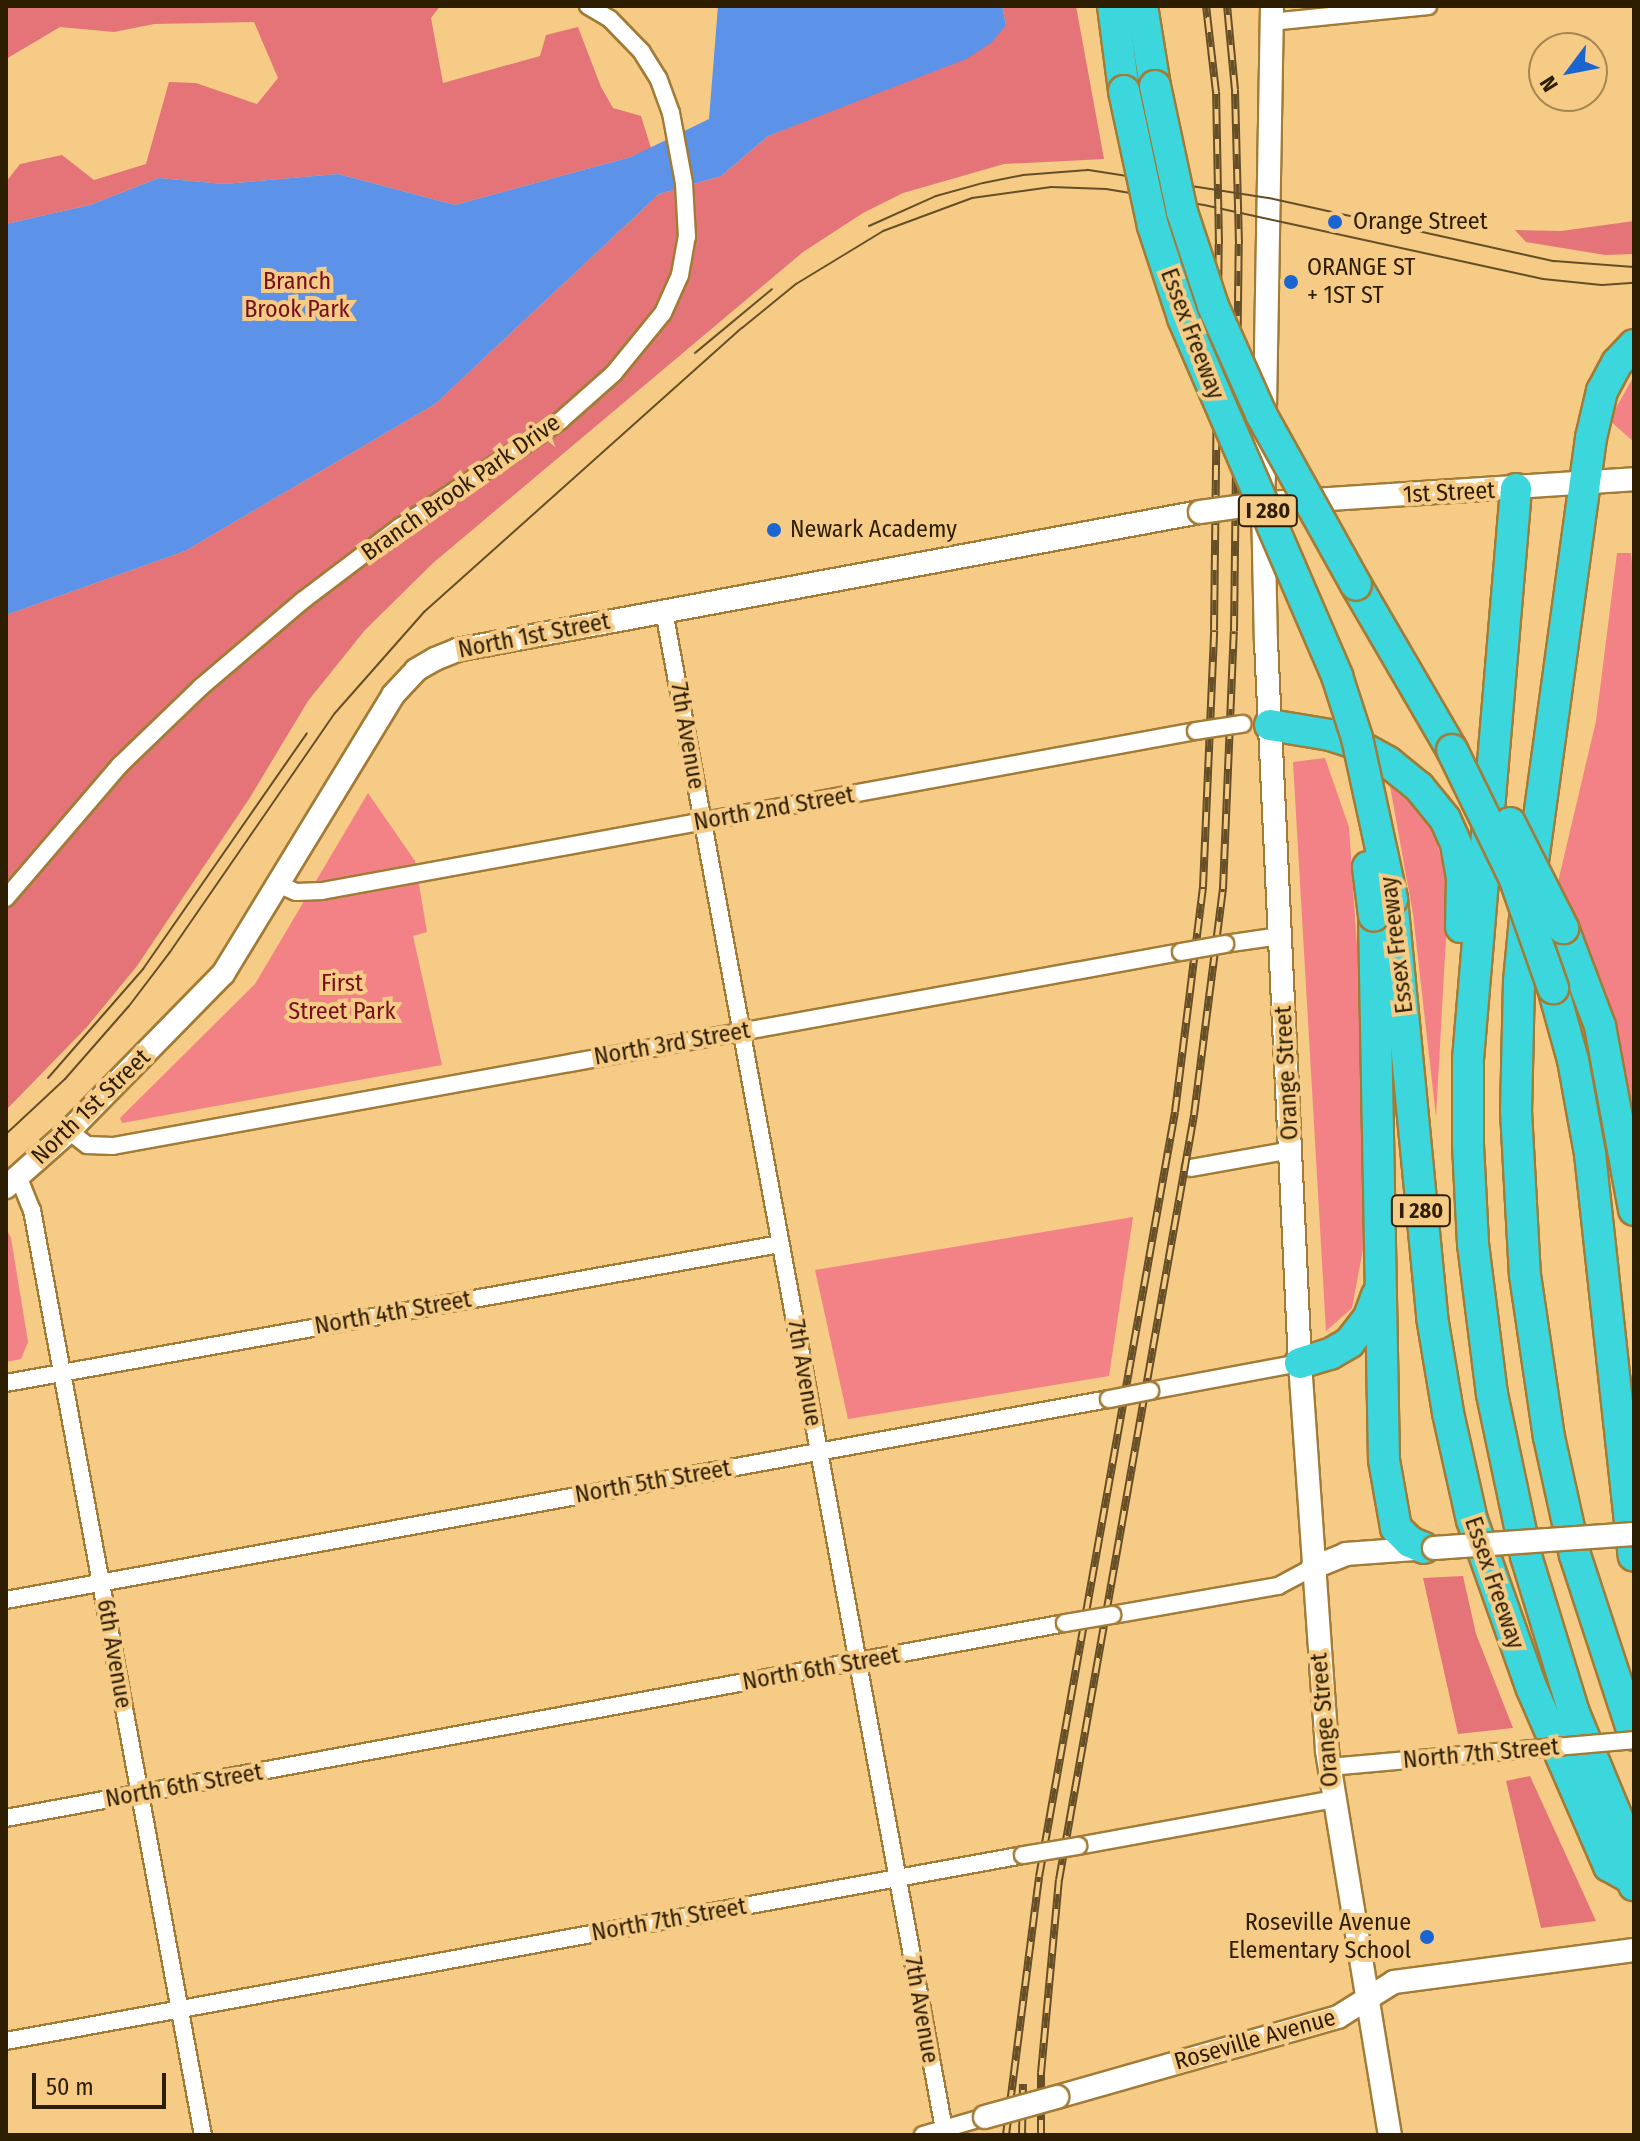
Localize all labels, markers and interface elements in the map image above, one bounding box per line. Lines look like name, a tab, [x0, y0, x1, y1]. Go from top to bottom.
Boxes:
north arrow	[1528, 32, 1608, 112]
text: N	[1534, 71, 1564, 97]
place label: Orange Street	[1353, 208, 1488, 236]
marker: Orange Street	[1324, 211, 1346, 233]
place label: ORANGE ST + 1ST ST	[1307, 254, 1415, 310]
street label: Essex Freeway	[1154, 265, 1230, 403]
park label: Branch Brook Park	[244, 268, 350, 324]
marker: ORANGE ST + 1ST ST	[1282, 273, 1300, 291]
street label: Branch Brook Park Drive	[356, 409, 566, 567]
street label: 1st Street	[1402, 476, 1496, 510]
road number: I 280	[1236, 493, 1300, 529]
place label: Newark Academy	[790, 516, 957, 544]
marker: Newark Academy	[765, 521, 783, 539]
street label: North 1st Street	[456, 607, 612, 665]
street label: 7th Avenue	[663, 680, 711, 792]
street label: North 2nd Street	[692, 781, 856, 837]
street label: Essex Freeway	[1374, 875, 1420, 1015]
park label: First Street Park	[288, 970, 396, 1026]
street label: Orange Street	[1269, 1005, 1305, 1141]
street label: North 3rd Street	[592, 1016, 752, 1072]
street label: North 1st Street	[26, 1043, 156, 1171]
road number: I 280	[1389, 1193, 1453, 1229]
street label: North 4th Street	[312, 1285, 474, 1341]
street label: 7th Avenue	[780, 1317, 828, 1429]
street label: North 5th Street	[573, 1454, 733, 1510]
street label: Essex Freeway	[1458, 1513, 1530, 1653]
street label: 6th Avenue	[90, 1597, 138, 1711]
street label: North 6th Street	[740, 1641, 902, 1697]
street label: Orange Street	[1305, 1652, 1345, 1788]
street label: North 7th Street	[1402, 1733, 1560, 1775]
street label: North 6th Street	[103, 1758, 265, 1814]
street label: North 7th Street	[589, 1892, 749, 1948]
place label: Roseville Avenue Elementary School	[1228, 1909, 1411, 1965]
marker: Roseville Avenue Elementary School	[1418, 1928, 1436, 1946]
street label: 7th Avenue	[897, 1954, 945, 2066]
street label: Roseville Avenue	[1171, 2003, 1339, 2077]
scale bar	[36, 2057, 170, 2107]
text: 50 m	[46, 2073, 94, 2101]

